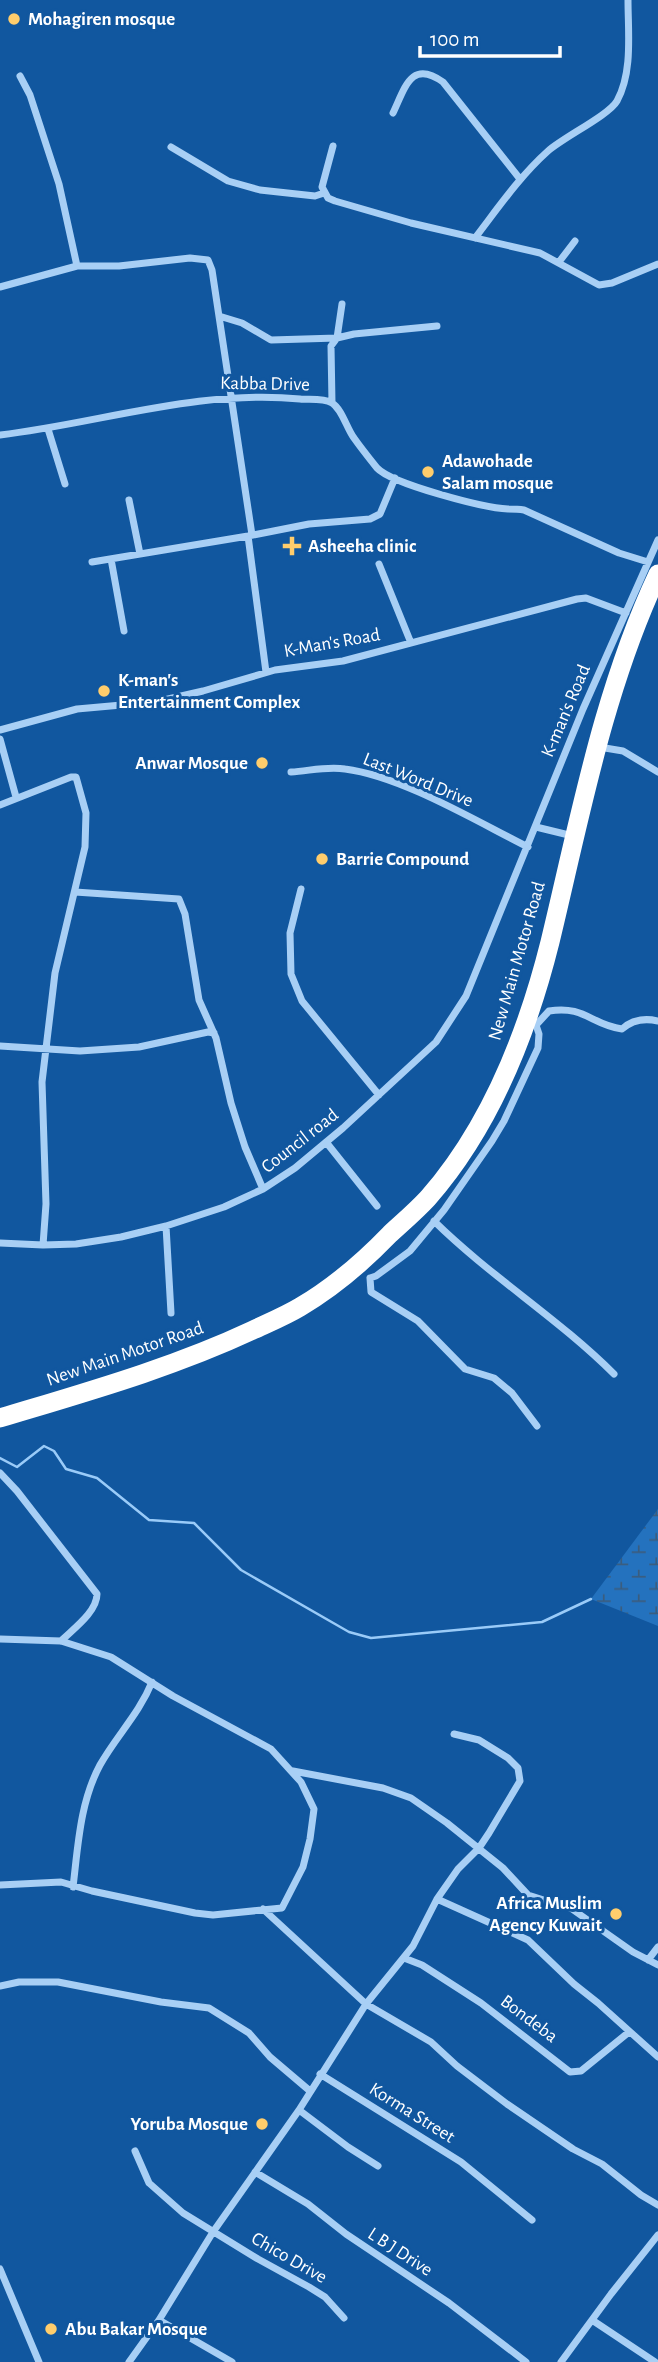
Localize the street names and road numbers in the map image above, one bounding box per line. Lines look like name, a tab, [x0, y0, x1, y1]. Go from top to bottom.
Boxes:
street label: Kabba Drive	[220, 374, 310, 394]
street label: K-Man's Road	[282, 625, 382, 661]
street label: K-man's Road	[538, 662, 594, 760]
street label: Last Word Drive	[360, 749, 476, 811]
street label: New Main Motor Road	[485, 879, 549, 1043]
street label: Council road	[258, 1105, 342, 1177]
street label: New Main Motor Road	[44, 1318, 206, 1390]
street label: Bondeba	[497, 1992, 561, 2047]
street label: Korma Street	[366, 2079, 458, 2147]
street label: L B J Drive	[364, 2224, 436, 2280]
street label: Chico Drive	[248, 2229, 330, 2287]

